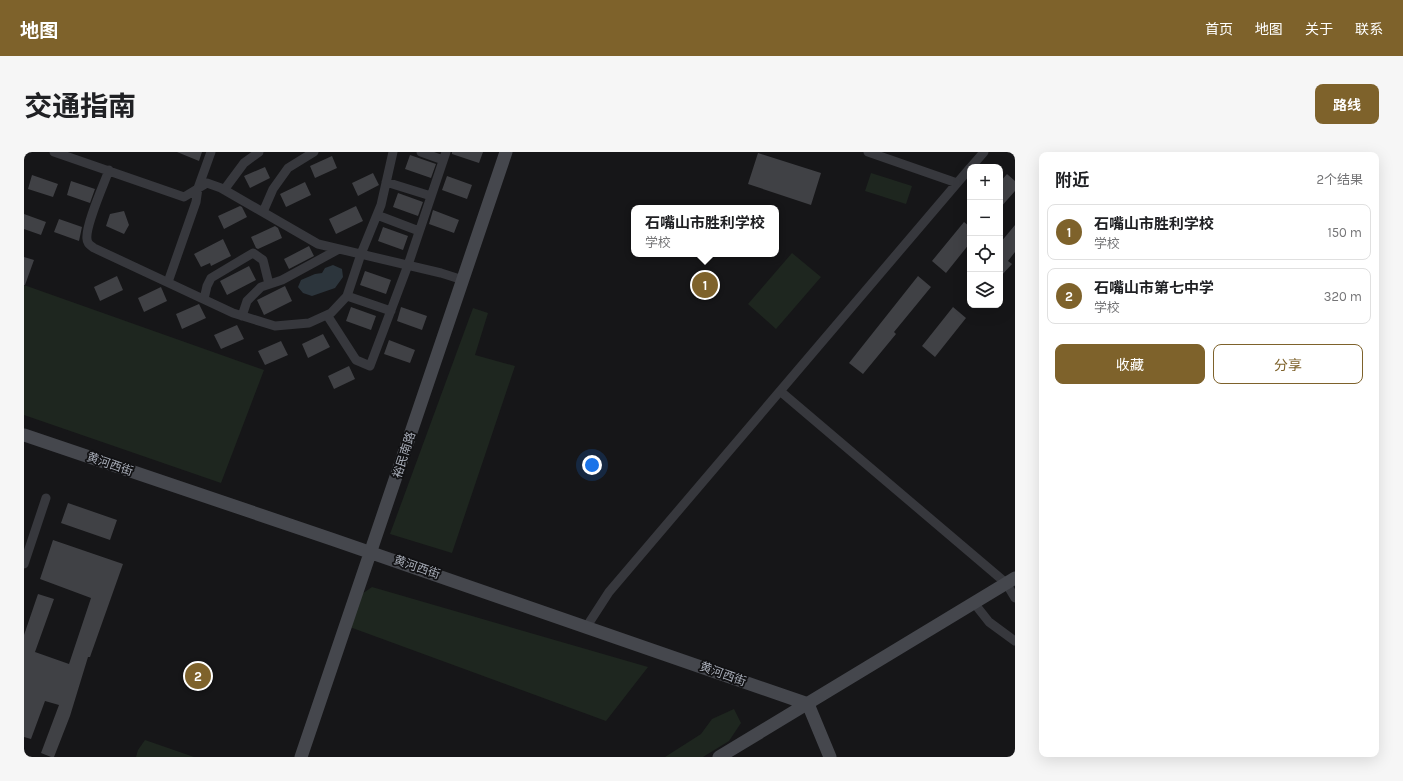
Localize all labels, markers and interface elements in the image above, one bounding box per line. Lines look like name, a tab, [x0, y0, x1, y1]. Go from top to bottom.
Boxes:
text: 地图	[20, 20, 58, 42]
text: 首页	[1205, 21, 1233, 38]
text: 地图	[1255, 21, 1283, 38]
text: 关于	[1305, 21, 1333, 38]
text: 联系	[1355, 21, 1383, 38]
button: 路线	[1315, 84, 1379, 124]
text: 交通指南	[24, 90, 136, 123]
map controls	[967, 164, 1003, 308]
button: +	[967, 164, 1003, 200]
text: 附近	[1055, 170, 1089, 190]
text: 2个结果	[1316, 172, 1363, 187]
button: −	[967, 200, 1003, 236]
popup	[631, 205, 779, 257]
text: 石嘴山市胜利学校	[645, 214, 765, 232]
text: 石嘴山市胜利学校	[1094, 215, 1214, 233]
text: 1	[1067, 225, 1071, 240]
text: 150 m	[1327, 225, 1362, 240]
text: 学校	[645, 235, 671, 250]
button: locate	[967, 236, 1003, 272]
text: 学校	[1094, 236, 1120, 251]
pin: 1	[692, 270, 718, 300]
button: layers	[967, 272, 1003, 308]
text: 石嘴山市第七中学	[1094, 279, 1214, 297]
text: 2	[1065, 289, 1073, 304]
text: 320 m	[1324, 289, 1362, 304]
text: 学校	[1094, 300, 1120, 315]
button: 收藏	[1055, 344, 1205, 384]
button: 分享	[1213, 344, 1363, 384]
street label: 裕民南路	[390, 430, 418, 480]
street label: 黄河西街	[85, 450, 135, 478]
your location	[582, 455, 602, 475]
street label: 黄河西街	[392, 553, 442, 581]
street label: 黄河西街	[698, 659, 748, 689]
pin: 2	[185, 661, 211, 691]

